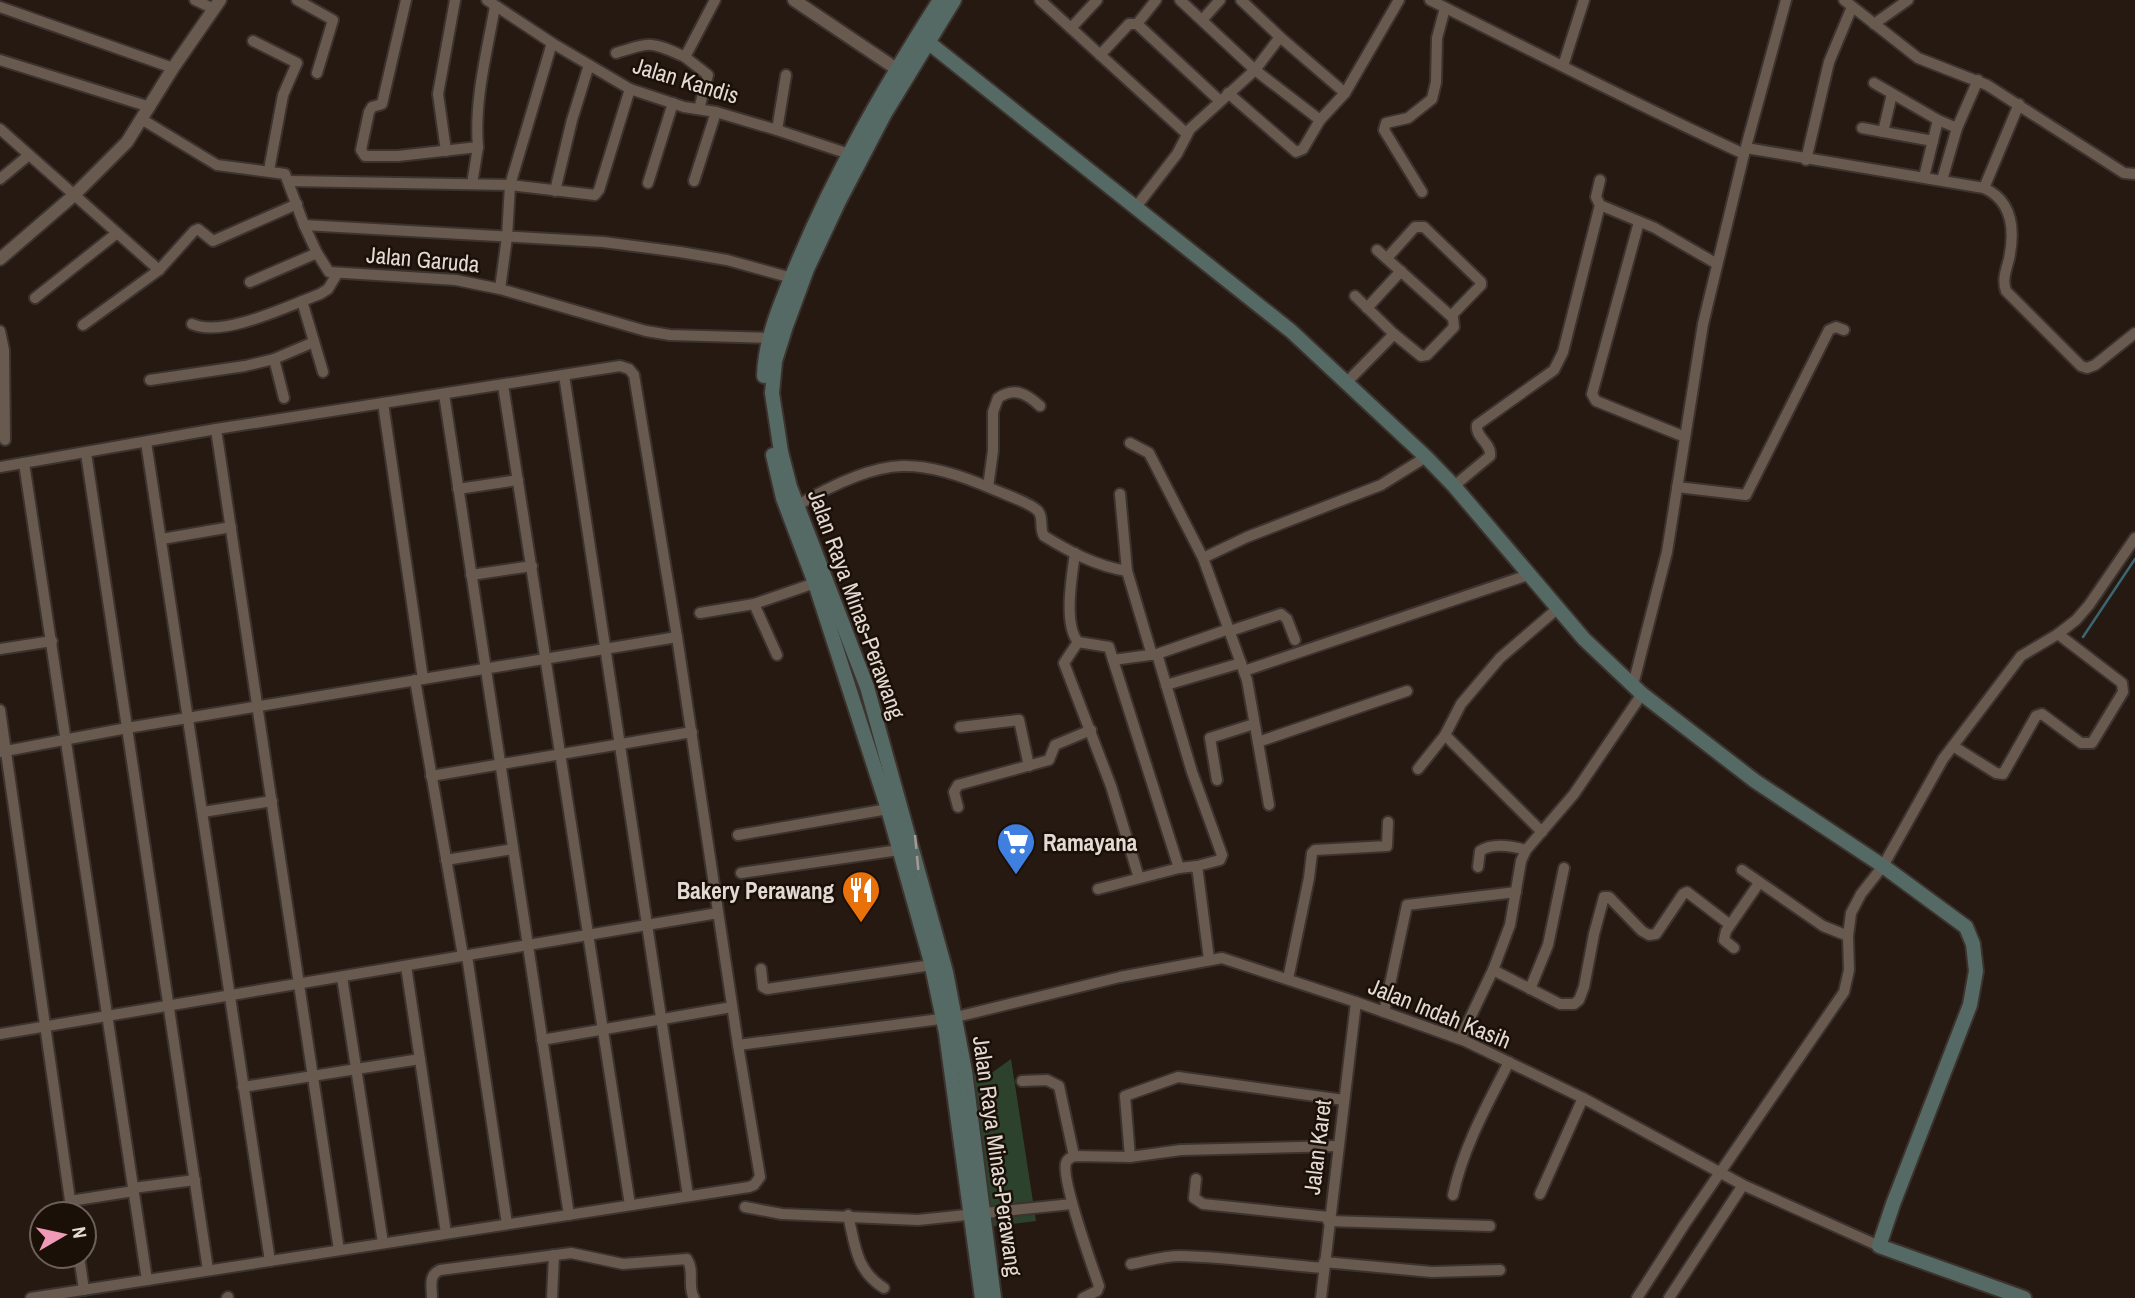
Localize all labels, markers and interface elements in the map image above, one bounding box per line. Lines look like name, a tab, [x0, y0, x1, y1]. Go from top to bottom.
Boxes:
street label: Jalan Kandis	[629, 49, 743, 111]
street label: Jalan Garuda	[365, 239, 481, 279]
street label: Jalan Raya Minas-Perawang	[801, 485, 913, 724]
supermarket icon: Ramayana	[995, 821, 1037, 876]
place label: Ramayana	[1043, 827, 1138, 858]
restaurant icon: Bakery Perawang	[840, 869, 882, 924]
place label: Bakery Perawang	[677, 875, 834, 906]
street label: Jalan Indah Kasih	[1364, 970, 1516, 1056]
street label: Jalan Raya Minas-Perawang	[966, 1034, 1030, 1279]
street label: Jalan Karet	[1296, 1098, 1338, 1196]
north arrow	[28, 1200, 98, 1270]
text: N	[66, 1225, 94, 1240]

